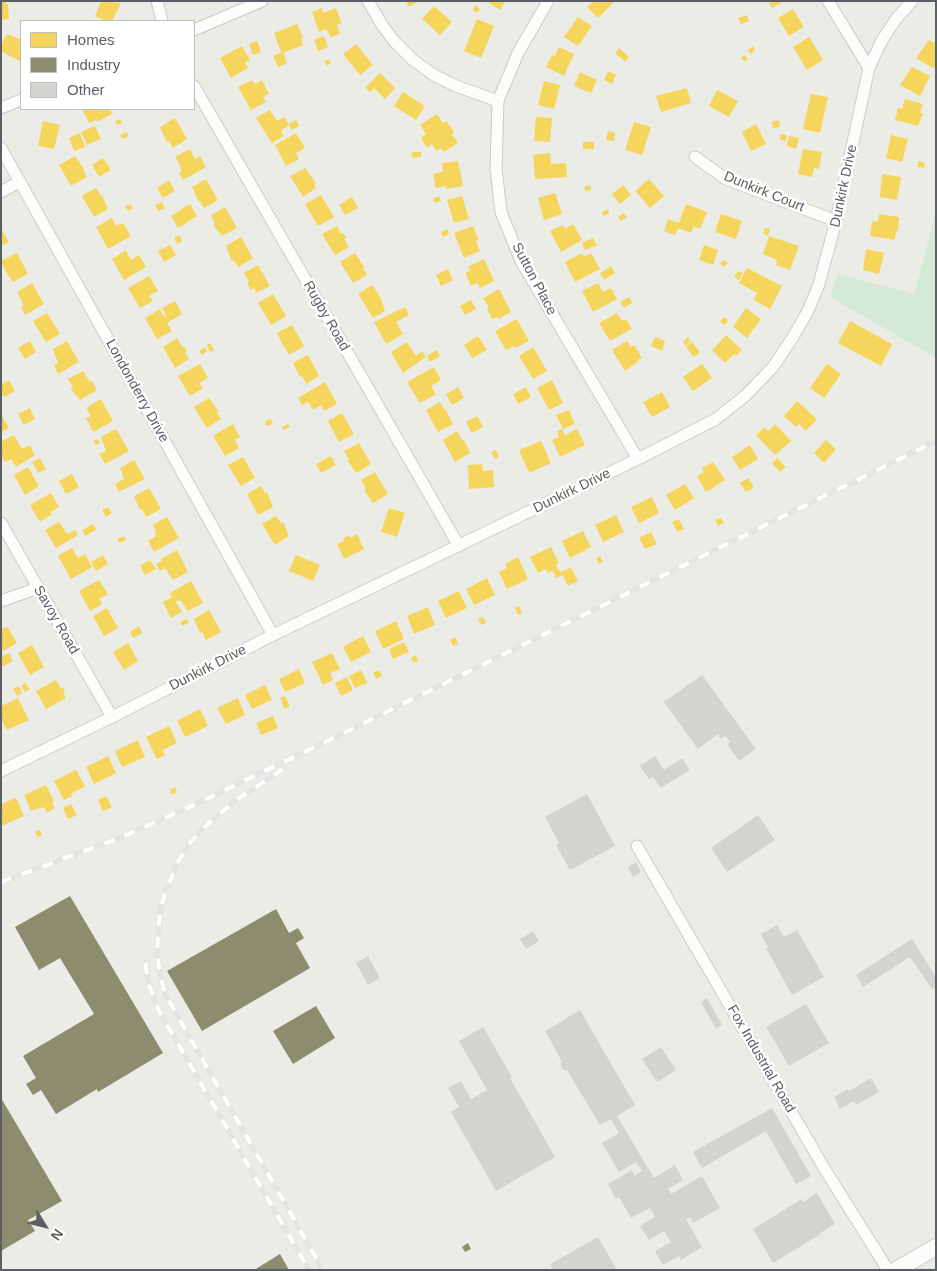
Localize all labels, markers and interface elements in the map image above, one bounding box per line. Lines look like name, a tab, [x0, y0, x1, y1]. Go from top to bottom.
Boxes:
legend	[20, 20, 195, 110]
text: Homes	[67, 31, 115, 48]
text: Industry	[67, 56, 120, 73]
text: Other	[67, 81, 105, 98]
street label: Dunkirk Drive	[827, 143, 861, 229]
street label: Dunkirk Court	[721, 168, 807, 216]
street label: Sutton Place	[508, 240, 560, 318]
street label: Rugby Road	[299, 278, 353, 354]
street label: Londonderry Drive	[102, 337, 172, 445]
street label: Dunkirk Drive	[531, 465, 613, 517]
street label: Savoy Road	[30, 583, 82, 657]
street label: Dunkirk Drive	[167, 641, 249, 695]
street label: Fox Industrial Road	[723, 1002, 799, 1116]
north arrow	[20, 1201, 70, 1251]
text: N	[48, 1226, 67, 1244]

